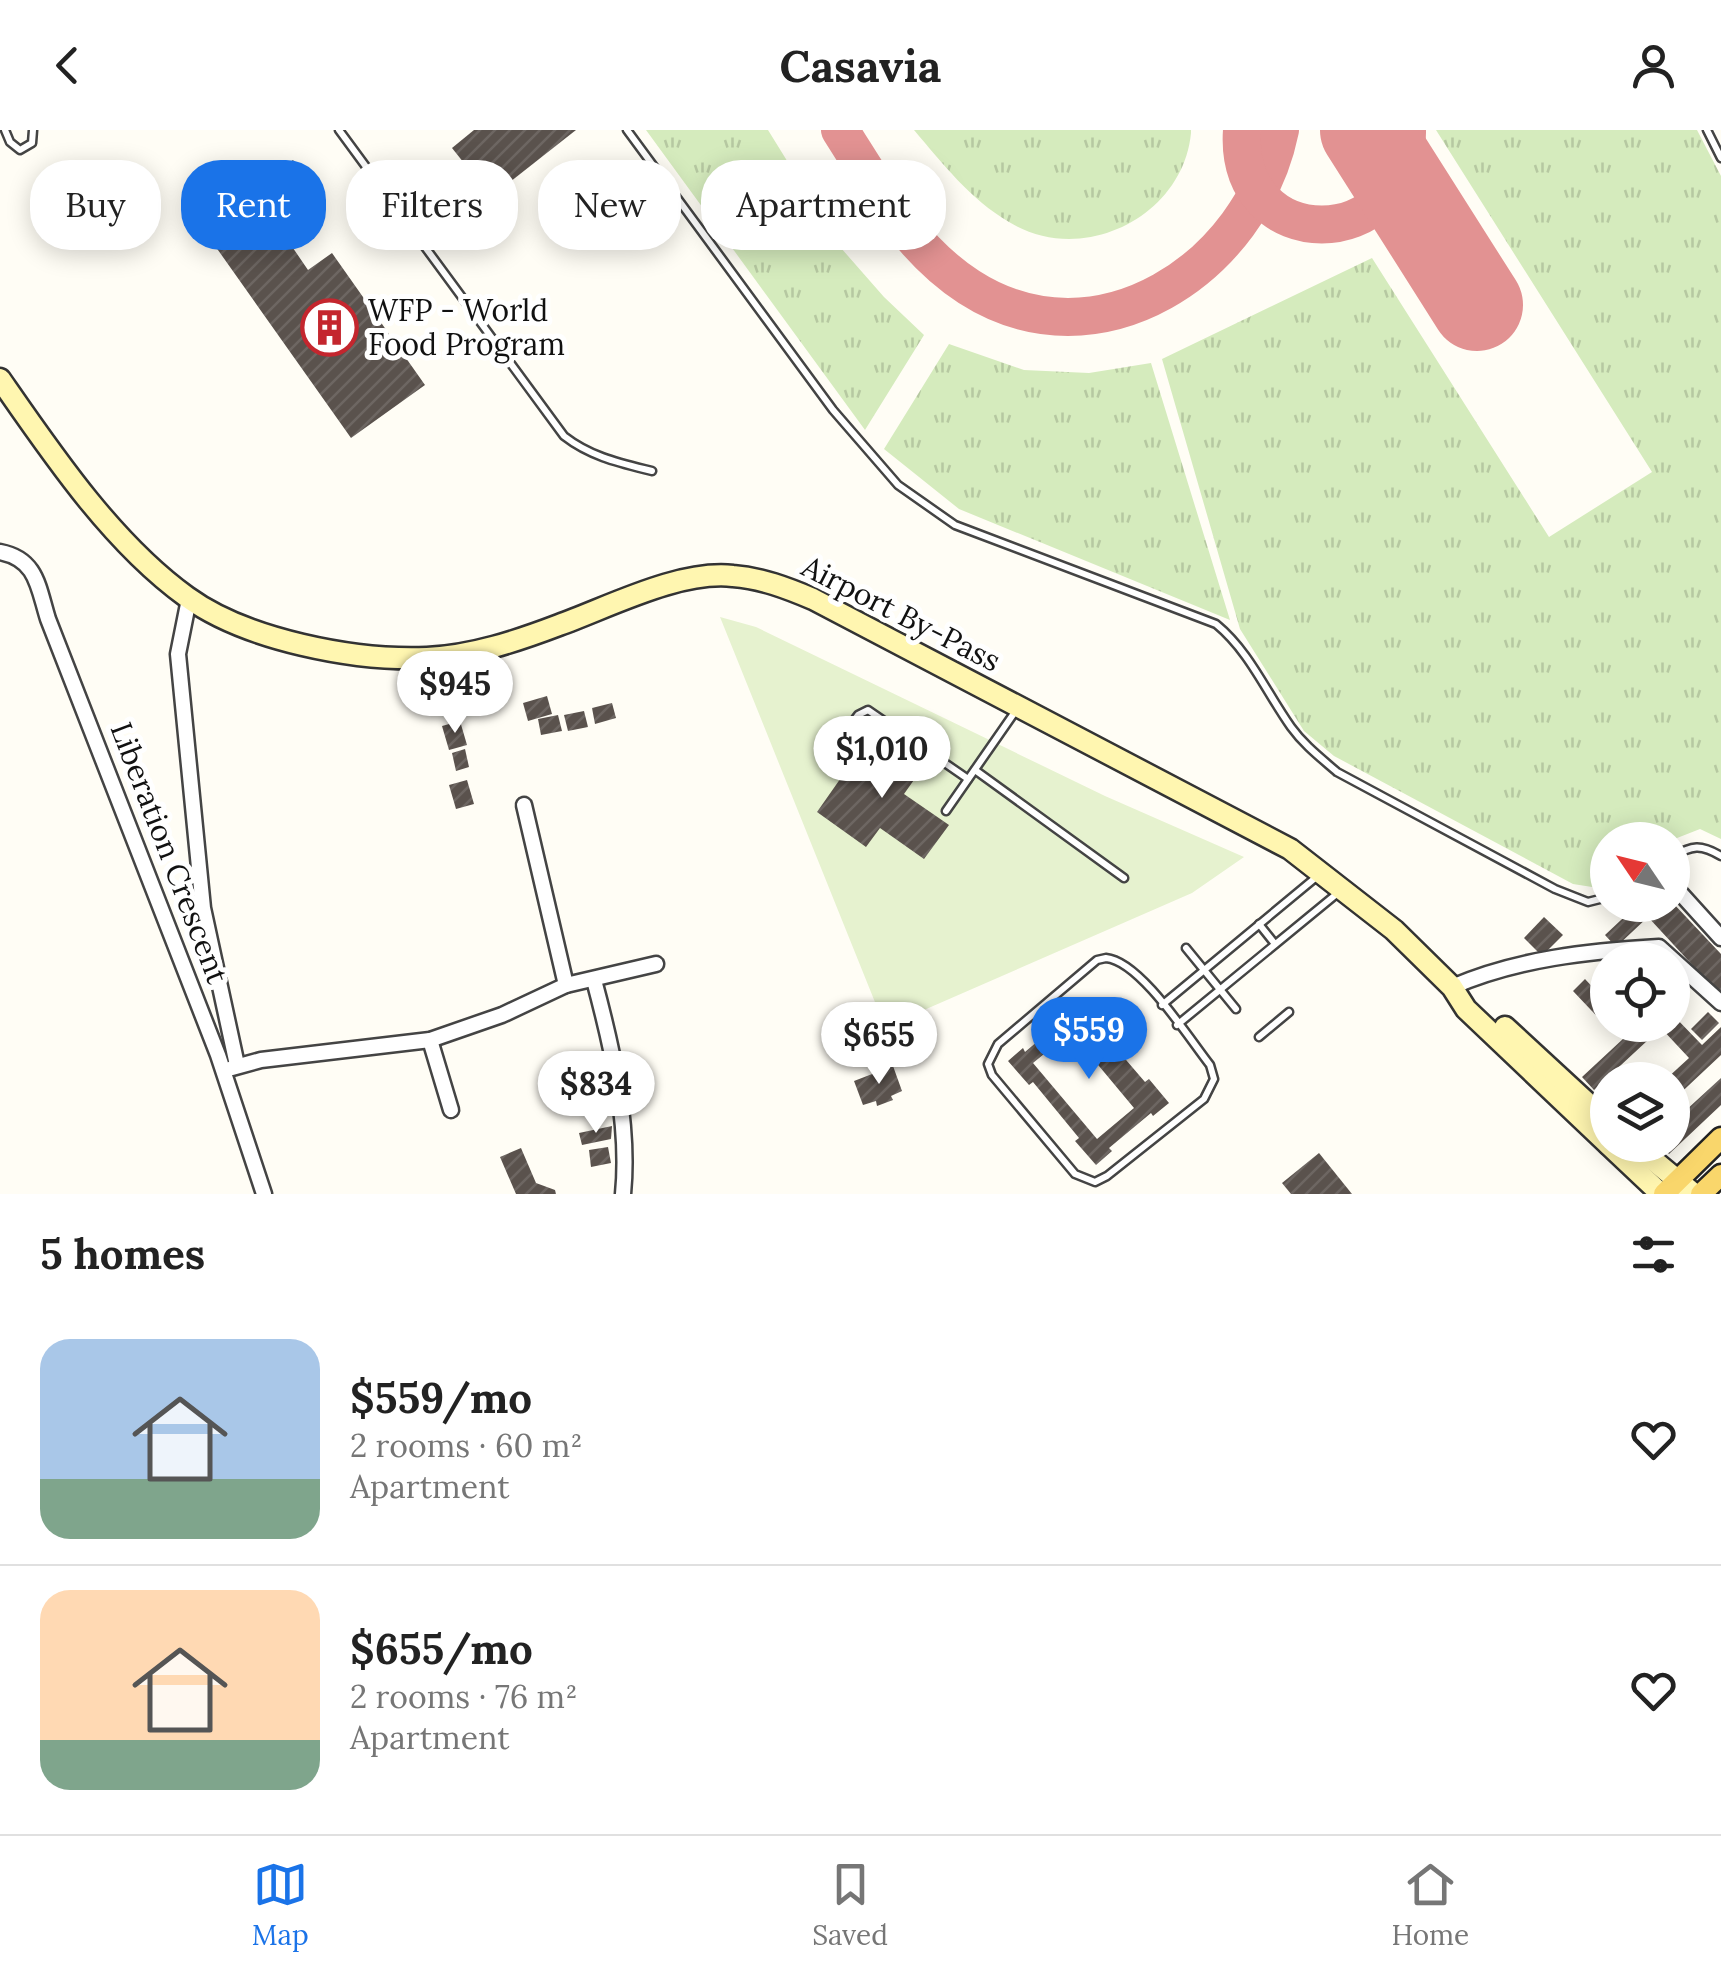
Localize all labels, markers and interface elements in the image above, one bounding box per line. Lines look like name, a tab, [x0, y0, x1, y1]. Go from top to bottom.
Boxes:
text: Casavia	[780, 37, 941, 94]
icon: back	[40, 38, 95, 93]
icon: person	[1626, 38, 1681, 93]
chip: Buy	[30, 160, 161, 250]
chip: Rent	[181, 160, 326, 250]
chip: Filters	[346, 160, 518, 250]
chip: New	[538, 160, 681, 250]
chip: Apartment	[701, 160, 946, 250]
place label: WFP - World Food Program	[368, 291, 565, 364]
building icon: WFP - World Food Program	[299, 298, 359, 358]
street label: Airport By-Pass	[794, 546, 1007, 680]
pin: $945	[396, 651, 514, 736]
text: $945	[419, 663, 491, 704]
pin: $1,010	[801, 716, 963, 801]
street label: Liberation Crescent	[103, 717, 237, 989]
text: $1,010	[835, 728, 929, 769]
north arrow	[1590, 822, 1690, 922]
map controls	[1590, 822, 1690, 1162]
button: locate	[1590, 942, 1690, 1042]
pin: $559	[1030, 997, 1148, 1082]
pin: $655	[820, 1002, 938, 1087]
text: $559	[1053, 1009, 1125, 1050]
text: $655	[843, 1014, 915, 1055]
pin: $834	[537, 1051, 655, 1136]
button: layers	[1590, 1062, 1690, 1162]
text: $834	[560, 1063, 632, 1104]
text: 5 homes	[40, 1227, 205, 1281]
icon: filters	[1626, 1227, 1681, 1282]
text: $559/mo	[350, 1371, 532, 1425]
icon: home	[120, 1379, 240, 1499]
icon: heart	[1626, 1412, 1681, 1467]
text: 2 rooms · 60 m²	[350, 1425, 583, 1466]
text: Apartment	[350, 1466, 510, 1507]
text: $655/mo	[350, 1622, 533, 1676]
icon: home	[120, 1630, 240, 1750]
icon: heart	[1626, 1663, 1681, 1718]
text: 2 rooms · 76 m²	[350, 1676, 578, 1717]
text: Apartment	[350, 1717, 510, 1758]
tab: Map	[252, 1857, 309, 1953]
tab: Saved	[812, 1857, 888, 1953]
tab: Home	[1391, 1857, 1469, 1953]

